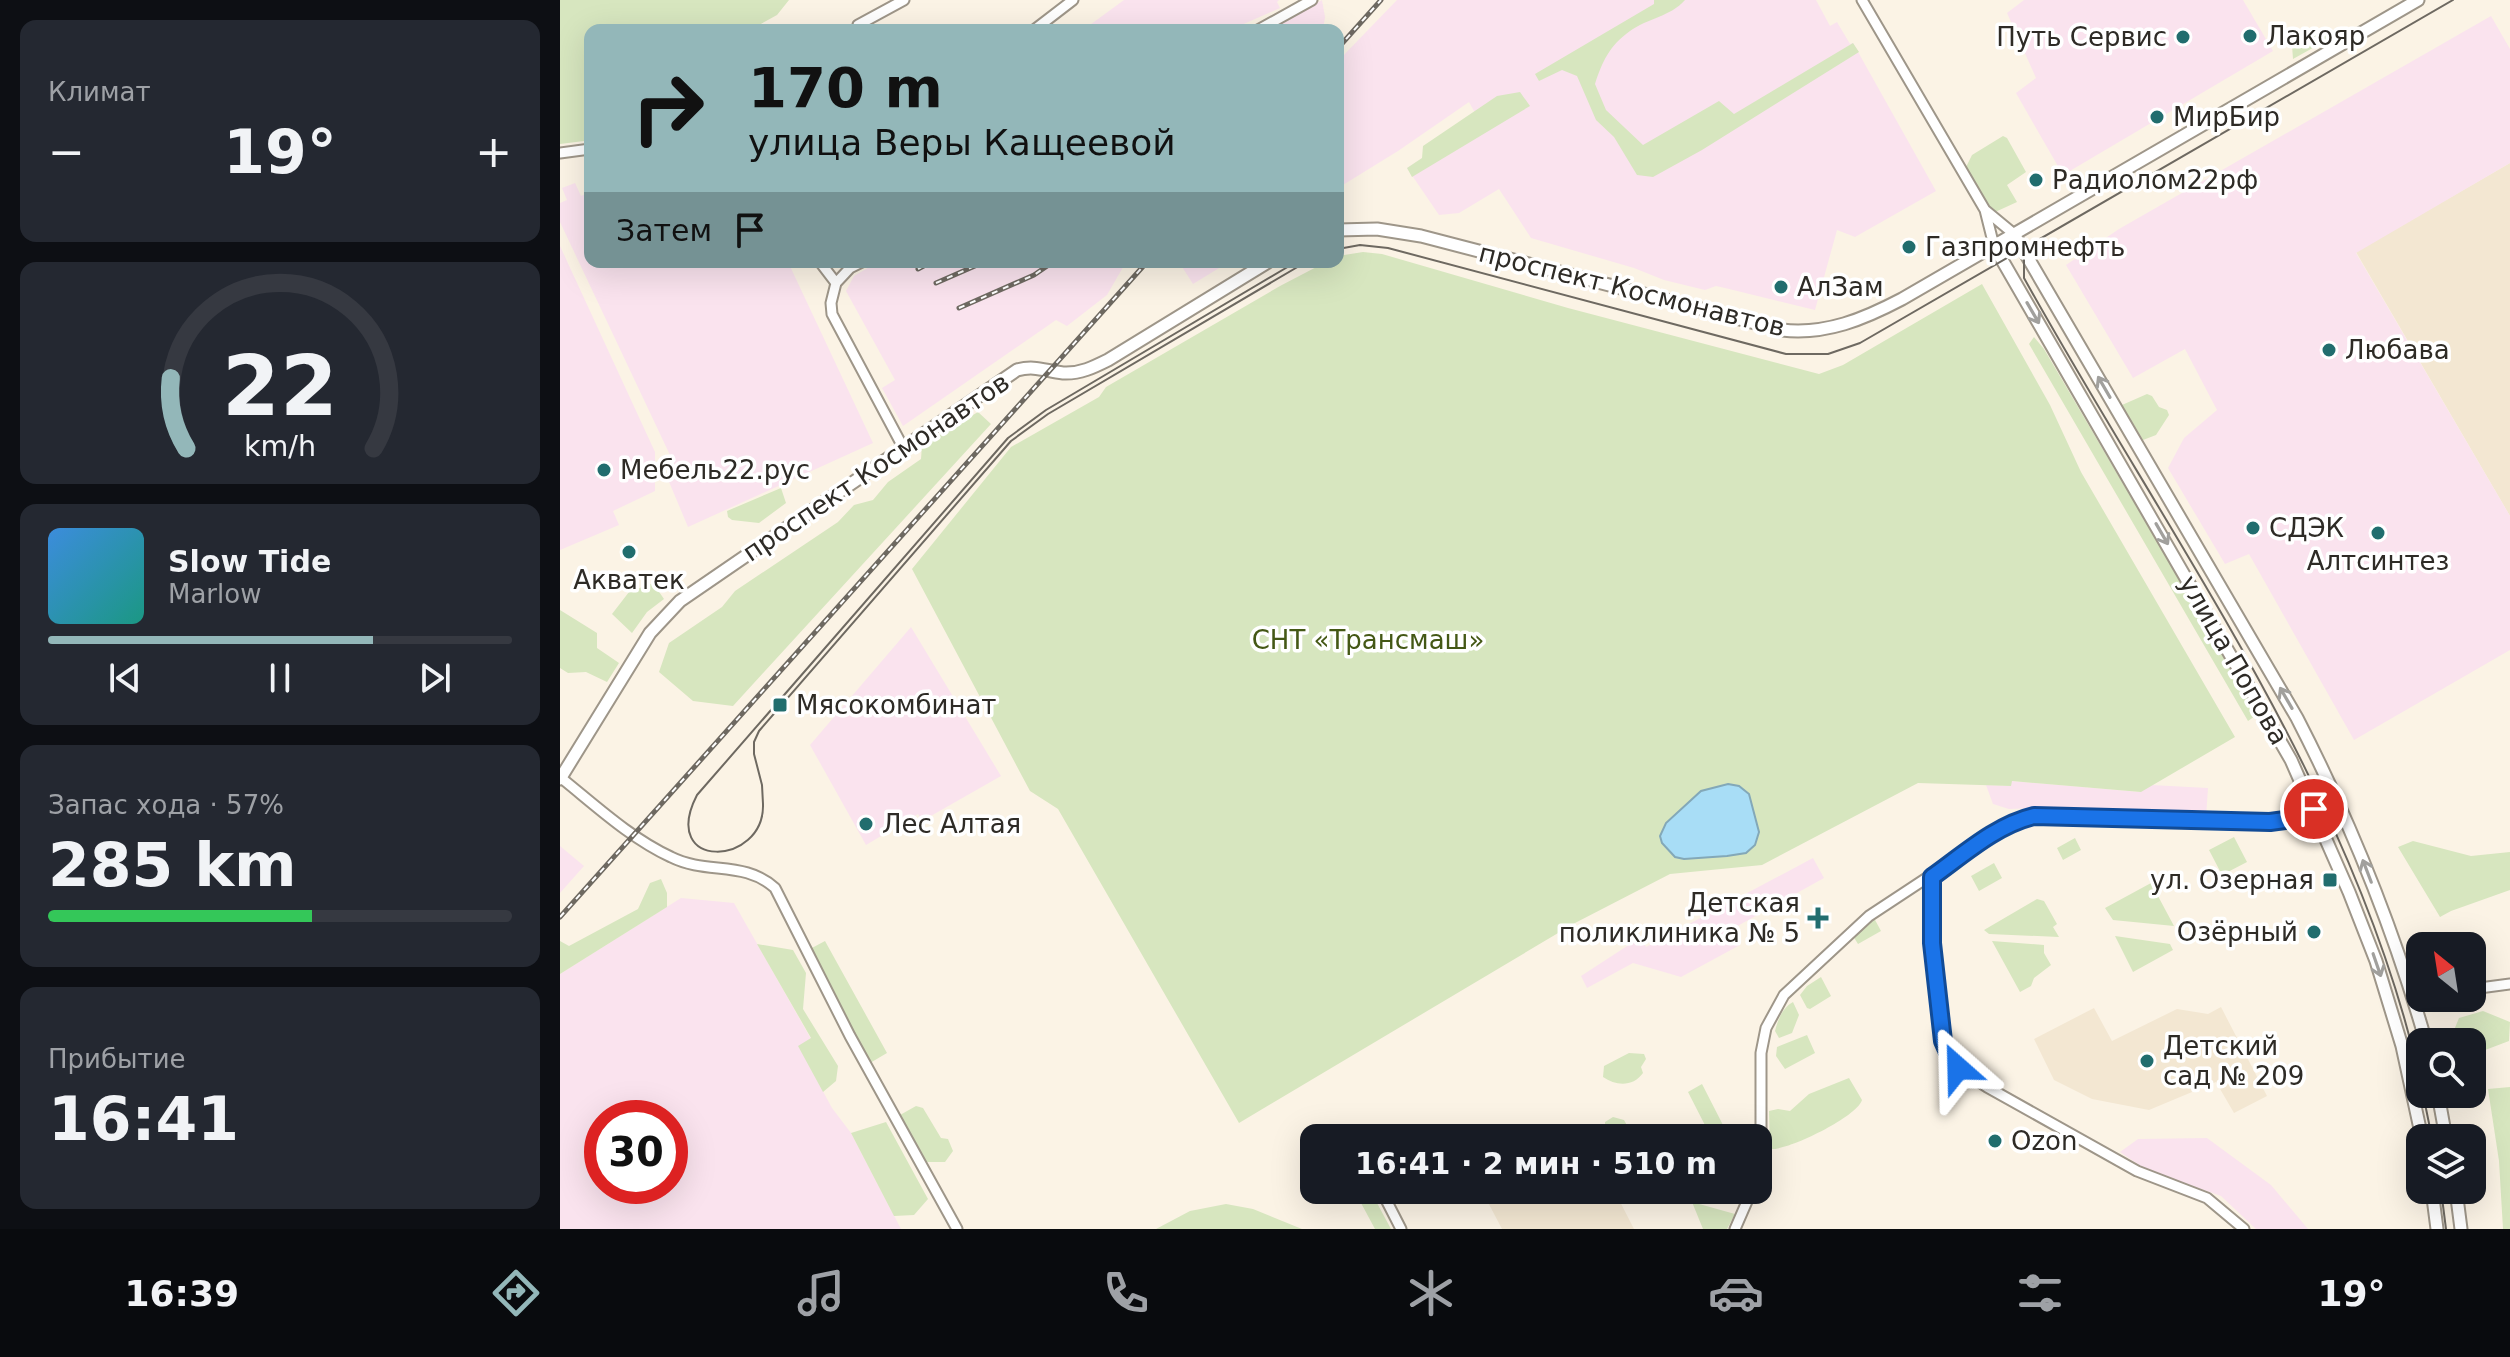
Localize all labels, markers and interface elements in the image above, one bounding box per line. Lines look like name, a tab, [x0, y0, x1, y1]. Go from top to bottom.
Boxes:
place label: Лакояр	[2266, 21, 2365, 51]
place label: Путь Сервис	[1996, 22, 2167, 52]
marker: Лакояр	[2241, 27, 2259, 45]
marker: Путь Сервис	[2174, 28, 2192, 46]
text: 170 m	[748, 55, 943, 120]
icon: right	[616, 56, 720, 160]
text: Климат	[48, 77, 151, 107]
place label: МирБир	[2173, 102, 2280, 132]
marker: МирБир	[2148, 108, 2166, 126]
text: 19°	[223, 117, 337, 187]
text: улица Веры Кащеевой	[748, 122, 1176, 163]
text: −	[48, 126, 85, 177]
text: +	[475, 126, 512, 177]
place label: Радиолом22рф	[2052, 165, 2258, 195]
marker: Радиолом22рф	[2027, 171, 2045, 189]
icon: arrive	[728, 208, 772, 252]
text: Затем	[616, 213, 712, 248]
place label: Газпромнефть	[1925, 232, 2125, 262]
street label: проспект Космонавтов	[1476, 237, 1788, 343]
marker: Газпромнефть	[1900, 238, 1918, 256]
place label: АлЗам	[1797, 272, 1884, 302]
marker: АлЗам	[1772, 278, 1790, 296]
one-way arrow	[2025, 301, 2041, 324]
place label: Любава	[2345, 335, 2450, 365]
text: 22	[222, 337, 338, 434]
marker: Любава	[2320, 341, 2338, 359]
street label: проспект Космонавтов	[737, 367, 1015, 567]
one-way arrow	[2096, 376, 2112, 399]
text: km/h	[244, 429, 316, 463]
place label: Мебель22.рус	[620, 455, 810, 485]
marker: Мебель22.рус	[595, 461, 613, 479]
place label: СДЭК	[2269, 513, 2344, 543]
marker: СДЭК	[2244, 519, 2262, 537]
one-way arrow	[2154, 522, 2170, 545]
marker: Алтсинтез	[2369, 524, 2387, 542]
marker: Акватек	[620, 543, 638, 561]
text: Slow Tide	[168, 544, 331, 579]
place label: Алтсинтез	[2307, 546, 2449, 576]
place label: Акватек	[573, 565, 685, 595]
street label: улица Попова	[2173, 570, 2295, 750]
text: Marlow	[168, 579, 261, 609]
park label: СНТ «Трансмаш»	[1252, 625, 1484, 655]
icon: previous	[103, 656, 147, 700]
icon: pause	[258, 656, 302, 700]
icon: next	[413, 656, 457, 700]
one-way arrow	[2278, 687, 2293, 711]
place label: Мясокомбинат	[796, 690, 997, 720]
marker: Мясокомбинат	[771, 696, 789, 714]
pin	[2280, 775, 2348, 843]
icon: arrive	[2292, 787, 2336, 831]
text: Запас хода · 57%	[48, 790, 284, 820]
place label: Лес Алтая	[882, 809, 1021, 839]
marker: Лес Алтая	[857, 815, 875, 833]
text: 285 km	[48, 830, 297, 900]
one-way arrow	[2358, 859, 2373, 884]
place label: ул. Озерная	[2150, 865, 2314, 895]
marker: ул. Озерная	[2321, 871, 2339, 889]
place label: Детская поликлиника № 5	[1559, 888, 1800, 948]
marker: Детская поликлиника № 5	[1807, 907, 1829, 929]
place label: Озёрный	[2177, 917, 2298, 947]
marker: Озёрный	[2305, 923, 2323, 941]
north arrow	[2406, 932, 2486, 1012]
map controls	[2406, 932, 2486, 1204]
one-way arrow	[2370, 952, 2385, 977]
position arrow	[1916, 1026, 2000, 1110]
button: search	[2406, 1028, 2486, 1108]
place label: Детский сад № 209	[2163, 1031, 2304, 1091]
text: Прибытие	[48, 1044, 186, 1074]
marker: Детский сад № 209	[2138, 1052, 2156, 1070]
text: 16:41	[48, 1084, 239, 1154]
speed limit sign: 30	[584, 1100, 688, 1204]
button: layers	[2406, 1124, 2486, 1204]
place label: Ozon	[2011, 1126, 2078, 1156]
marker: Ozon	[1986, 1132, 2004, 1150]
text: 16:41 · 2 мин · 510 m	[1355, 1146, 1717, 1181]
icon: directions	[488, 1265, 544, 1321]
icon: music	[793, 1265, 849, 1321]
icon: phone	[1098, 1265, 1154, 1321]
icon: climate	[1403, 1265, 1459, 1321]
icon: car	[1708, 1265, 1764, 1321]
icon: filters	[2012, 1265, 2068, 1321]
text: 16:39	[124, 1273, 239, 1314]
text: 19°	[2317, 1273, 2386, 1314]

